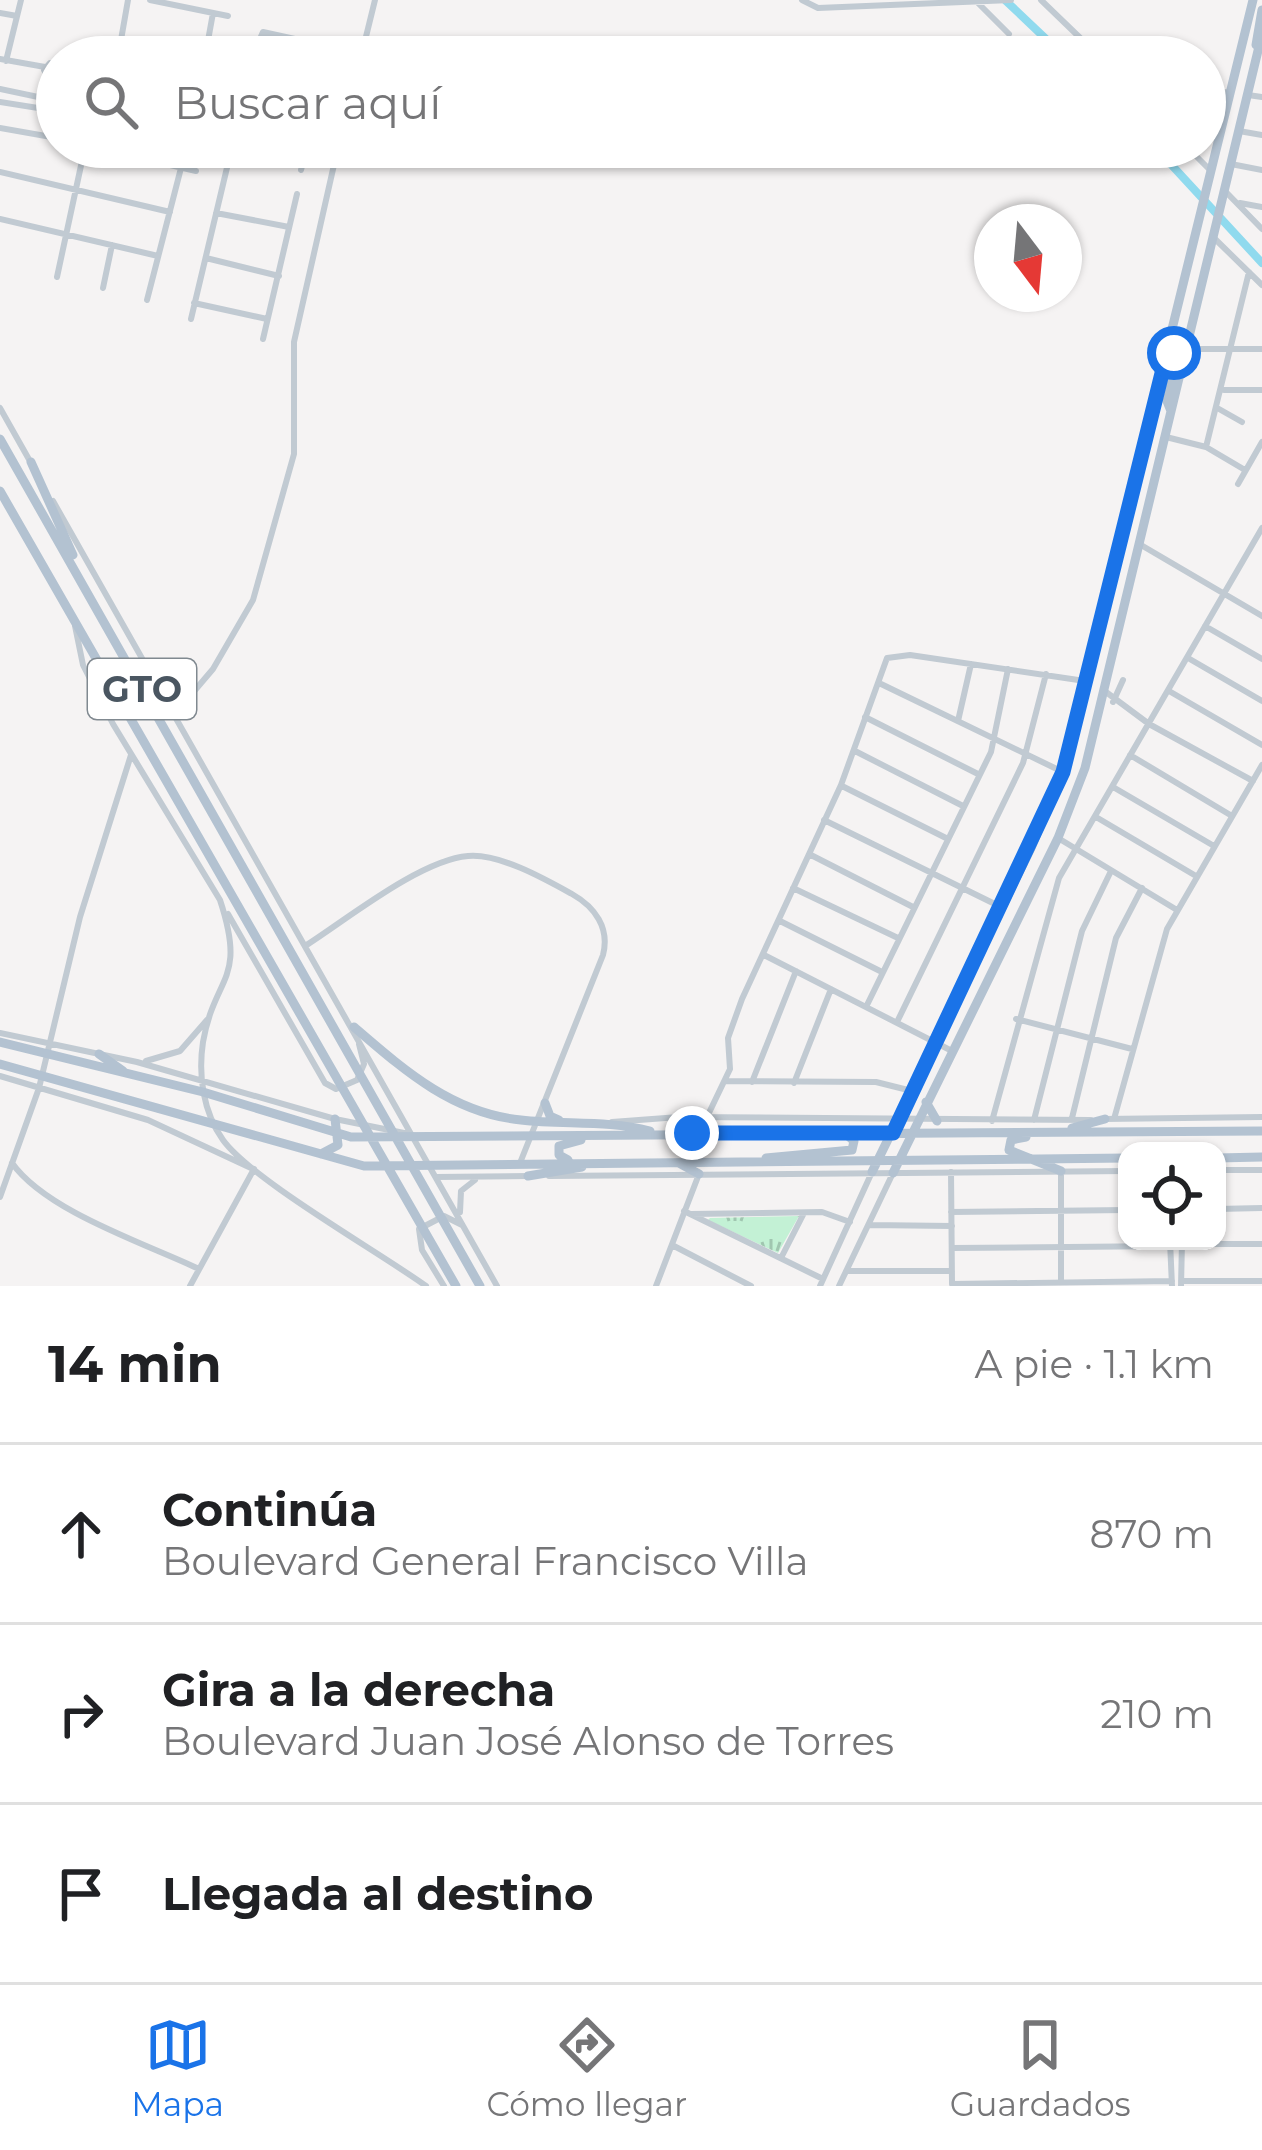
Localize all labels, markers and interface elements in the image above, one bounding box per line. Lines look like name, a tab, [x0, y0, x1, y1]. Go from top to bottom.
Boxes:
search box	[36, 36, 1226, 168]
icon: search	[78, 69, 144, 135]
text: Buscar aquí	[174, 75, 441, 130]
north arrow	[974, 204, 1082, 312]
route start	[1147, 326, 1201, 380]
road number: GTO	[88, 659, 196, 719]
route end	[665, 1106, 719, 1160]
map controls	[1118, 1142, 1226, 1250]
button: locate	[1118, 1142, 1226, 1250]
text: 14 min	[48, 1333, 222, 1395]
text: A pie · 1.1 km	[975, 1340, 1214, 1388]
text: Continúa	[162, 1482, 377, 1537]
icon: ahead	[48, 1501, 114, 1567]
text: 870 m	[1090, 1510, 1214, 1558]
text: Boulevard General Francisco Villa	[162, 1537, 809, 1585]
text: Gira a la derecha	[162, 1662, 555, 1717]
icon: right	[48, 1681, 114, 1747]
text: 210 m	[1100, 1690, 1214, 1738]
text: Boulevard Juan José Alonso de Torres	[162, 1717, 894, 1765]
icon: arrive	[48, 1861, 114, 1927]
text: Llegada al destino	[162, 1866, 594, 1921]
tab: Mapa	[131, 2012, 224, 2124]
tab: Cómo llegar	[487, 2012, 687, 2124]
tab: Guardados	[950, 2012, 1131, 2124]

